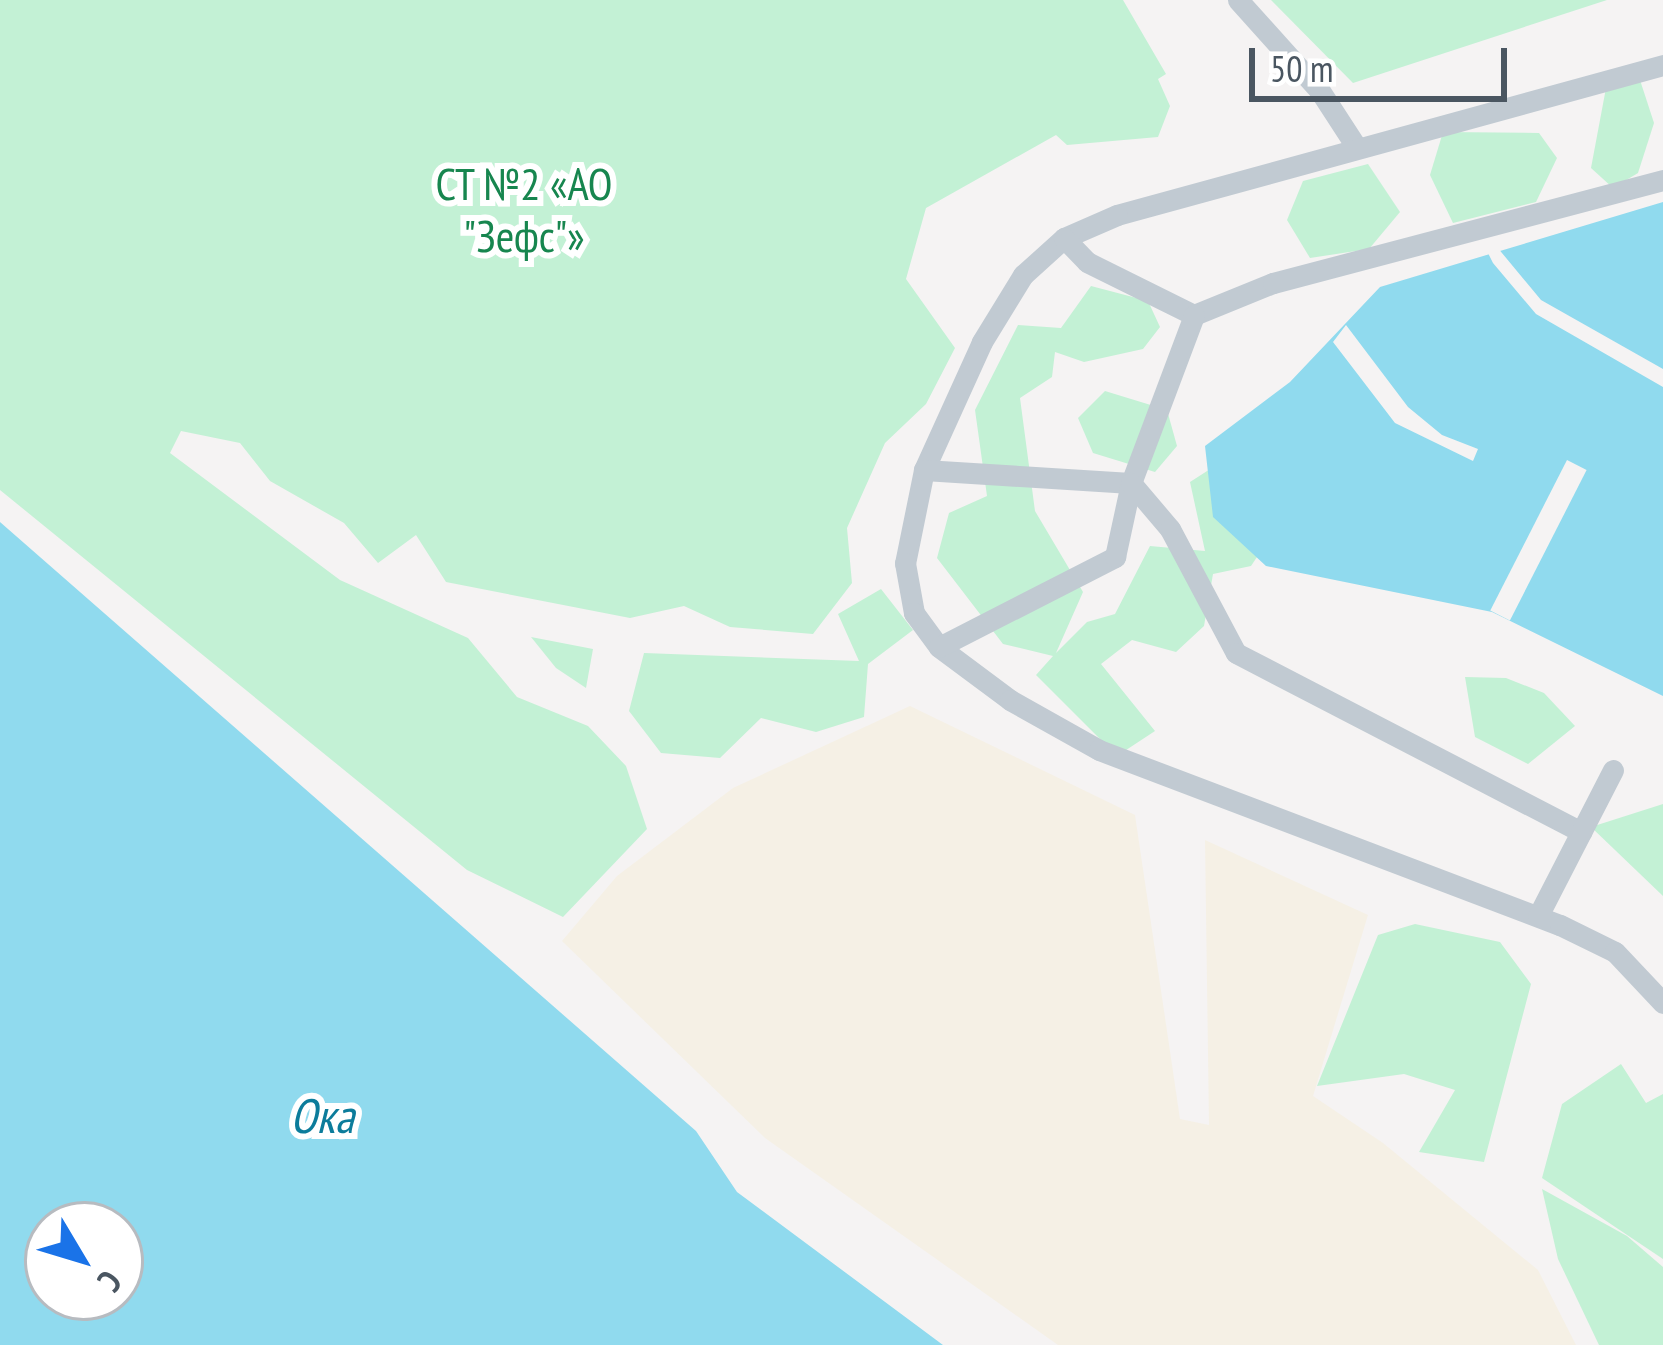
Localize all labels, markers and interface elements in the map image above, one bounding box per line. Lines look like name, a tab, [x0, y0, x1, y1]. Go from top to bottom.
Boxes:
scale bar	[1255, 24, 1513, 98]
text: 50 m	[1270, 45, 1333, 92]
park label: СТ №2 «АО "Зефс"»	[435, 157, 613, 263]
water label: Ока	[290, 1087, 354, 1145]
north arrow	[24, 1201, 144, 1321]
text: С	[89, 1262, 132, 1301]

